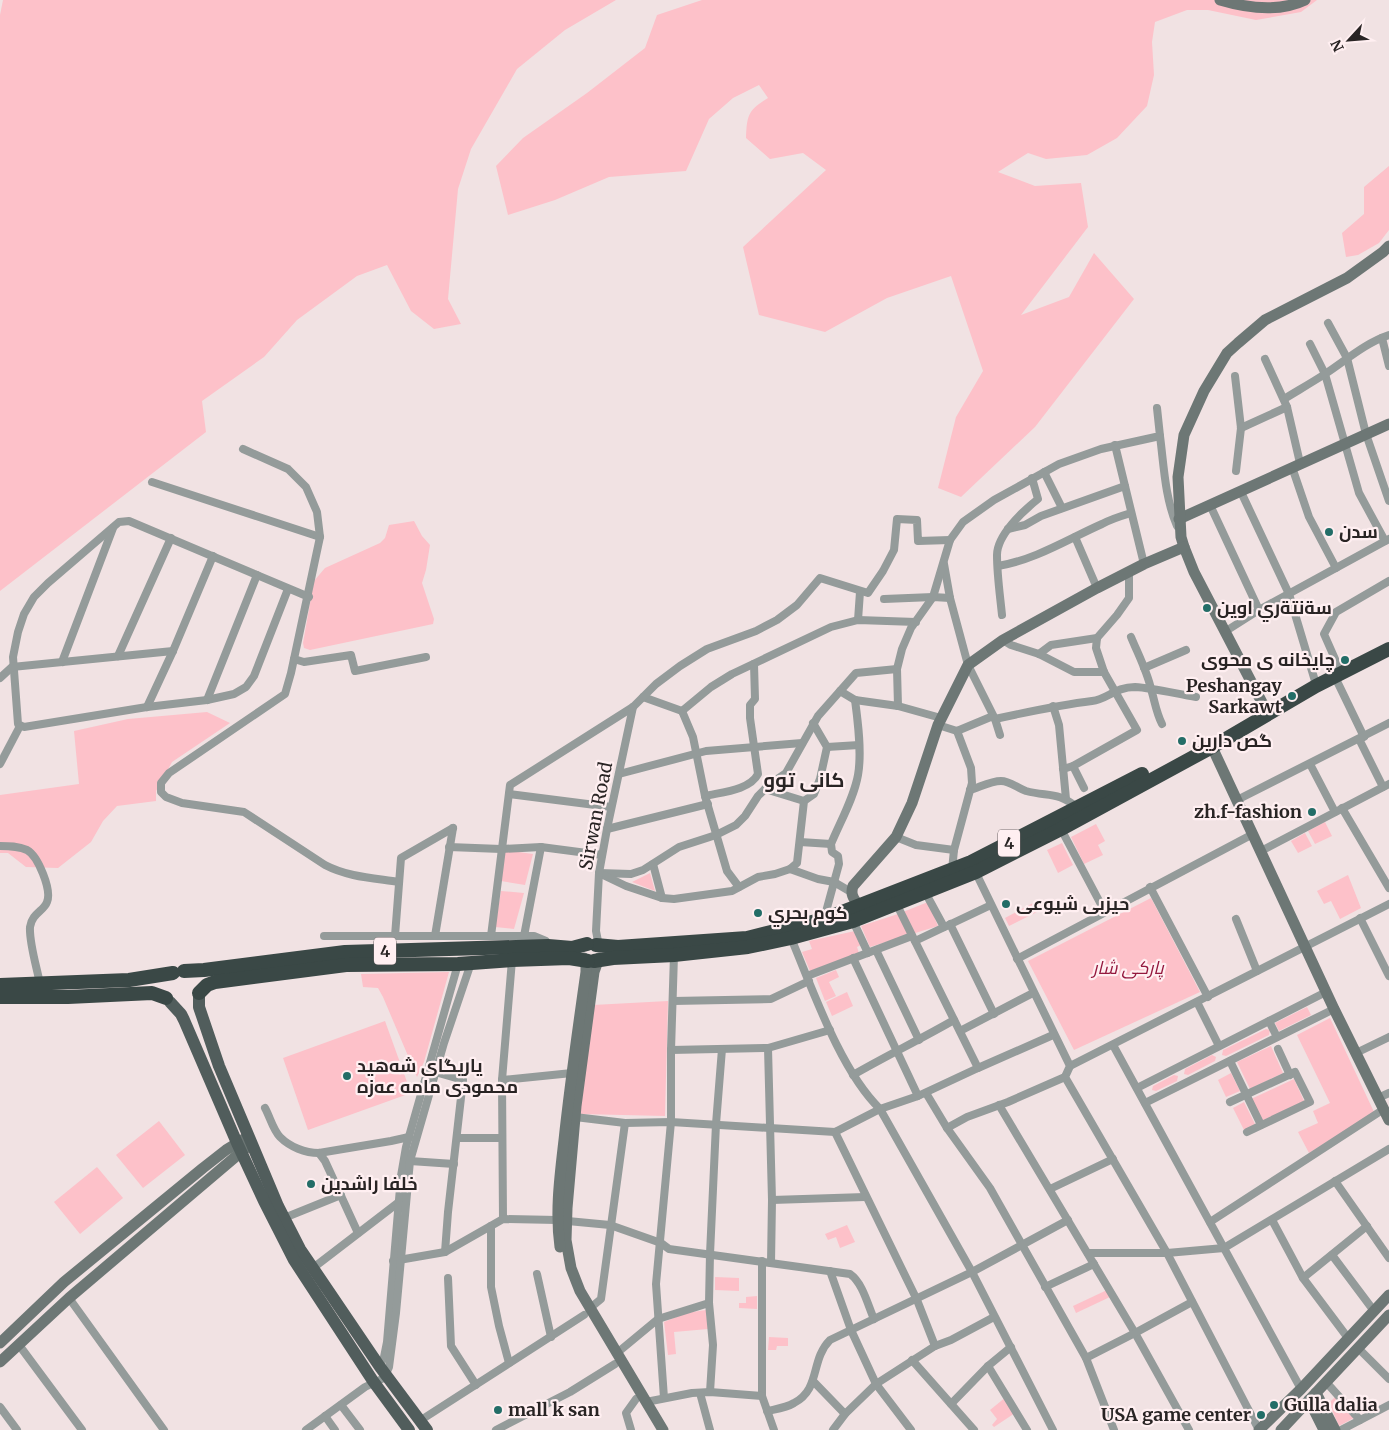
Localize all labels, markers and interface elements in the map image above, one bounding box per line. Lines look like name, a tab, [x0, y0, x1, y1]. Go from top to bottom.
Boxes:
north arrow	[1324, 15, 1374, 65]
text: N	[1327, 37, 1348, 55]
place label: سدن	[1339, 520, 1378, 543]
marker: سدن	[1323, 526, 1335, 538]
place label: سةنتةري اوين	[1217, 596, 1332, 622]
marker: سةنتةري اوين	[1201, 602, 1213, 614]
place label: چايخانه ى محوى	[1201, 648, 1335, 672]
marker: چايخانه ى محوى	[1339, 654, 1351, 666]
place label: Peshangay Sarkawt	[1186, 674, 1283, 718]
marker: Peshangay Sarkawt	[1286, 690, 1298, 702]
place label: گص دارین	[1192, 729, 1272, 752]
marker: گص دارین	[1176, 735, 1188, 747]
street label: Sirwan Road	[574, 760, 617, 872]
district label: کانی توو	[764, 767, 844, 792]
place label: zh.f-fashion	[1194, 800, 1302, 823]
marker: zh.f-fashion	[1306, 806, 1318, 818]
road number: 4	[998, 830, 1020, 856]
place label: حیزبی شیوعی	[1016, 892, 1129, 915]
marker: حیزبی شیوعی	[1000, 898, 1012, 910]
place label: کوم بحري	[768, 901, 848, 927]
marker: کوم بحري	[752, 907, 764, 919]
road number: 4	[374, 938, 396, 964]
park label: پاركى شار	[1091, 956, 1165, 980]
place label: یاریگاى شه‌هید محمودى مامه‌ عه‌زه	[357, 1054, 518, 1098]
marker: یاریگاى شه‌هید محمودى مامه‌ عه‌زه	[341, 1070, 353, 1082]
place label: خلفا راشدين	[321, 1172, 418, 1195]
marker: خلفا راشدين	[305, 1178, 317, 1190]
place label: Gulla dalia	[1284, 1393, 1378, 1416]
place label: mall k san	[508, 1398, 600, 1421]
marker: Gulla dalia	[1268, 1399, 1280, 1411]
place label: USA game center	[1101, 1403, 1251, 1426]
marker: mall k san	[492, 1404, 504, 1416]
marker: USA game center	[1255, 1409, 1267, 1421]

